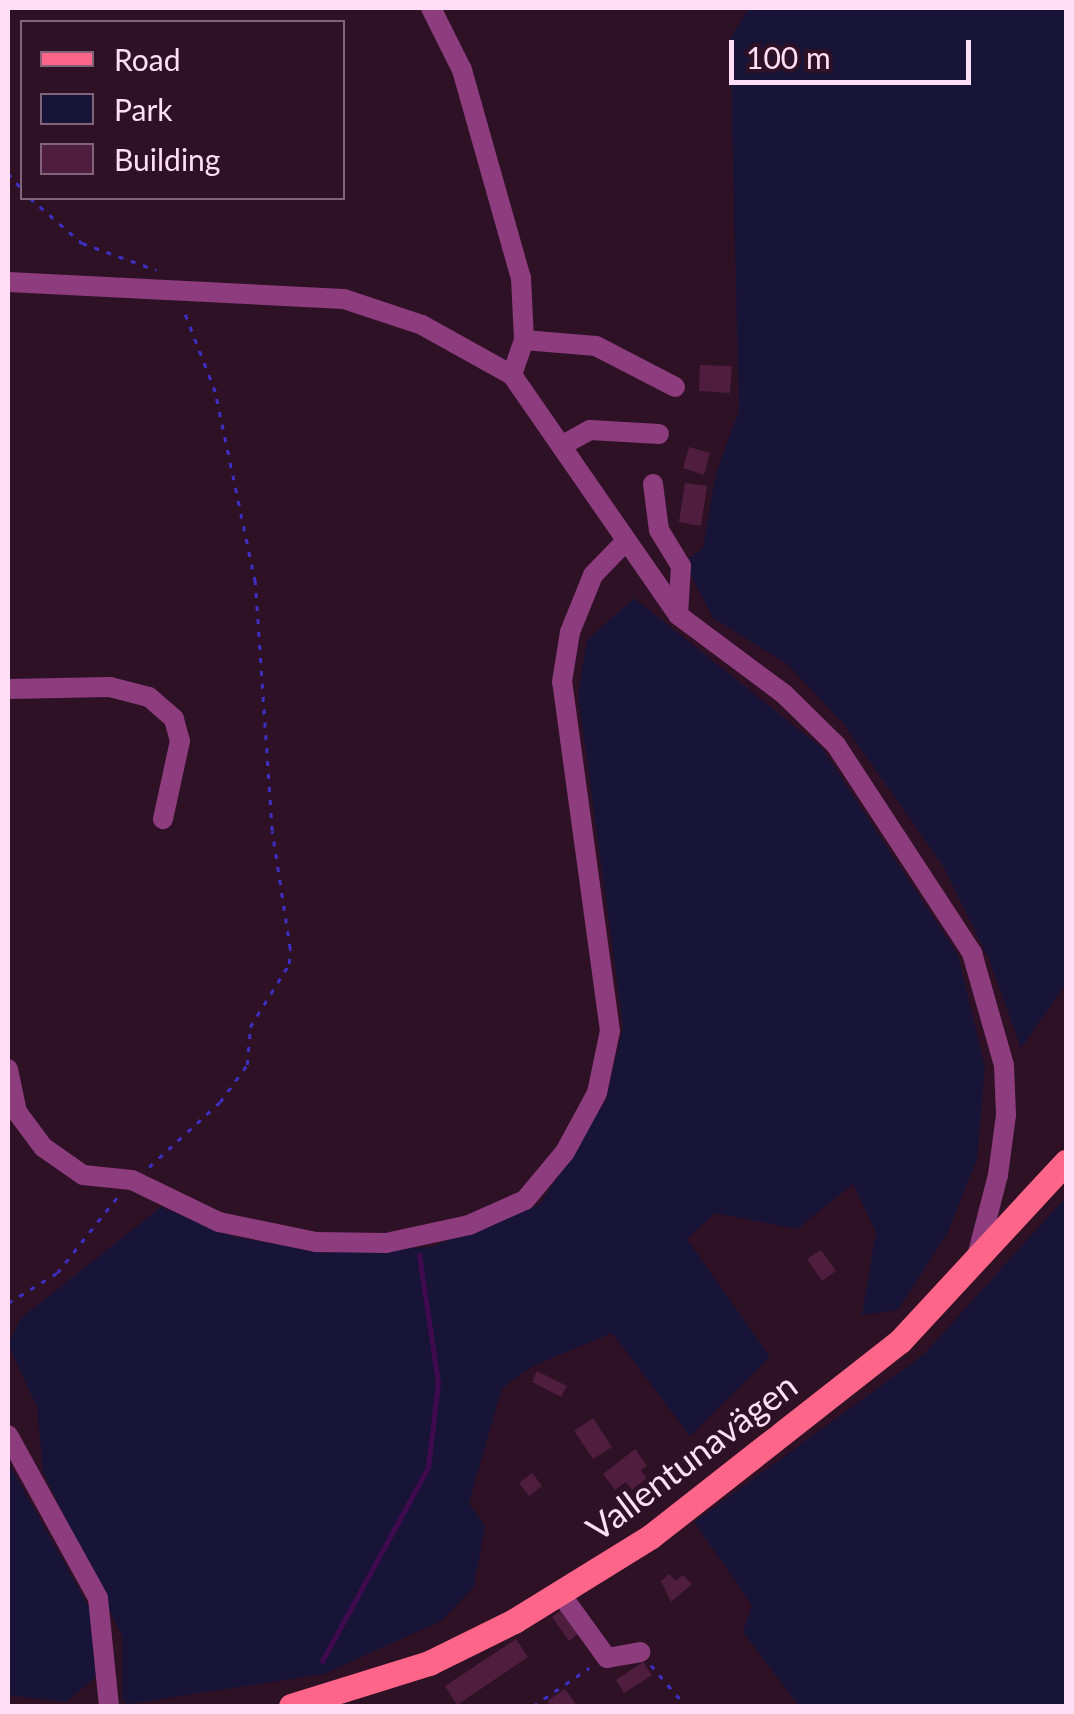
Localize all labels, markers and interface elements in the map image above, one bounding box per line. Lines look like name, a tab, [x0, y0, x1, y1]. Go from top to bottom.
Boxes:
legend	[20, 20, 345, 200]
scale bar	[734, 20, 976, 82]
text: 100 m	[746, 39, 831, 75]
text: Road	[114, 41, 181, 77]
text: Park	[114, 91, 173, 127]
text: Building	[114, 141, 220, 177]
street label: Vallentunavägen	[578, 1363, 804, 1549]

